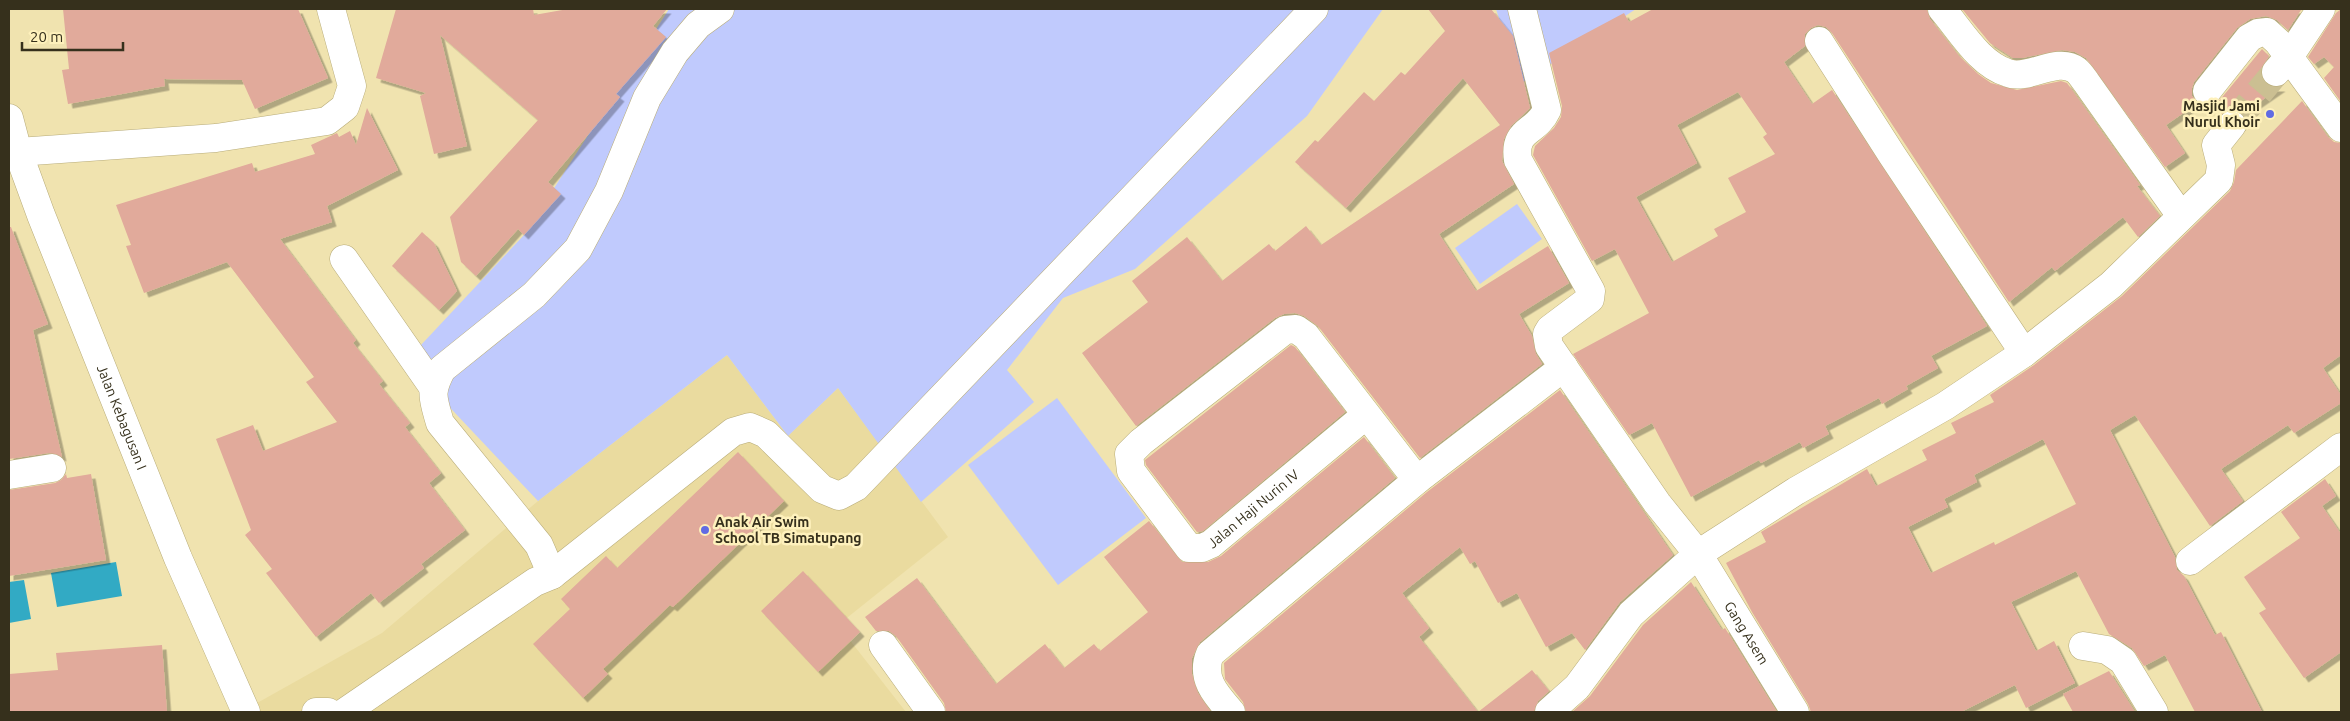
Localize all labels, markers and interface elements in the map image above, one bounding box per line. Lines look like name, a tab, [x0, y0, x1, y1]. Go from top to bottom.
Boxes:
scale bar	[22, 20, 124, 52]
text: 20 m	[30, 28, 63, 45]
place label: Masjid Jami Nurul Khoir	[2183, 98, 2260, 130]
marker: Masjid Jami Nurul Khoir	[2264, 108, 2276, 120]
street label: Jalan Kebagusan I	[94, 362, 150, 472]
street label: Jalan Haji Nurin IV	[1204, 466, 1302, 551]
place label: Anak Air Swim School TB Simatupang	[715, 514, 862, 546]
marker: Anak Air Swim School TB Simatupang	[699, 524, 711, 536]
street label: Gang Asem	[1721, 599, 1772, 667]

